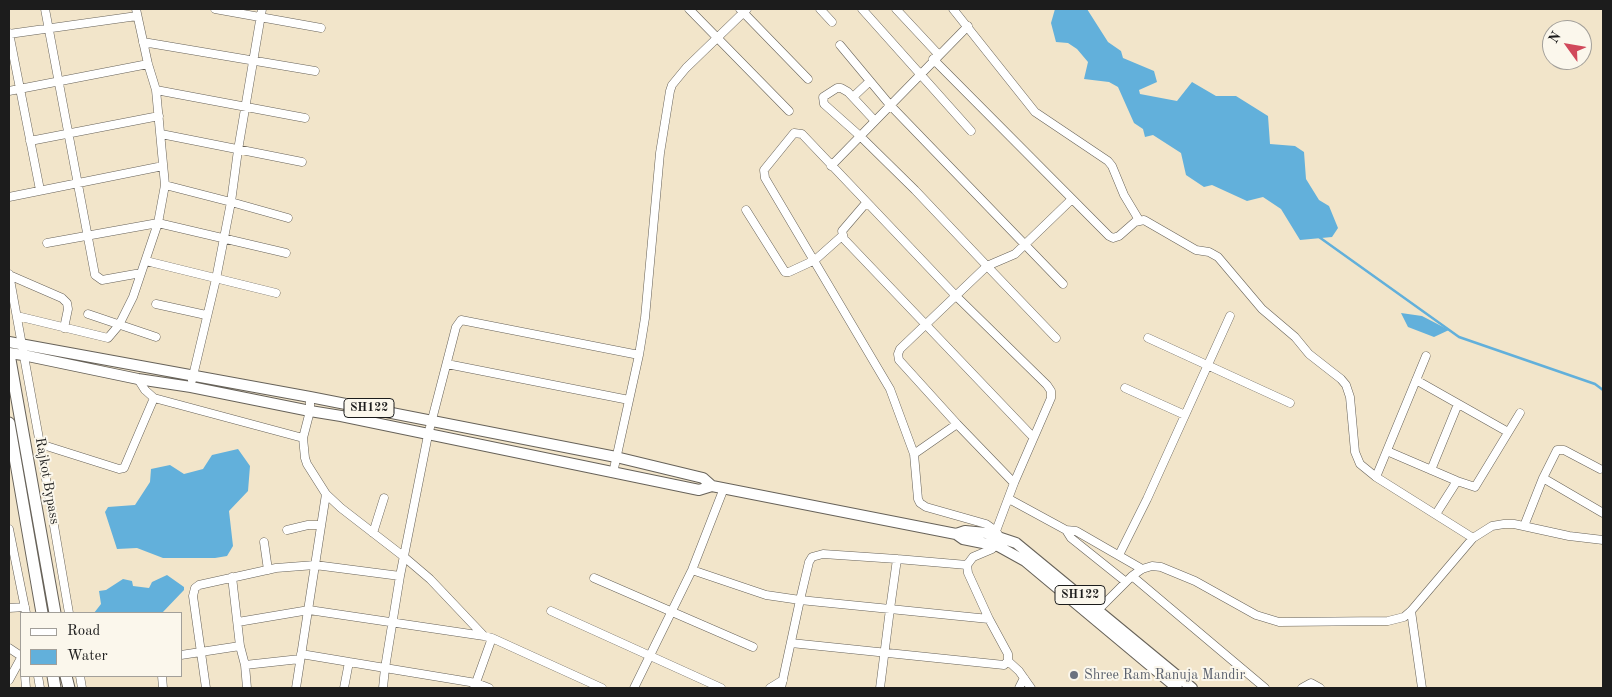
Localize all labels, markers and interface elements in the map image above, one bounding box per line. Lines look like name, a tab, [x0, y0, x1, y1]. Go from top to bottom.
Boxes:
north arrow	[1542, 20, 1592, 70]
text: N	[1546, 29, 1564, 46]
road number: SH122	[344, 398, 394, 418]
street label: Rajkot Bypass	[31, 436, 63, 526]
road number: SH122	[1055, 586, 1105, 604]
legend	[20, 612, 182, 677]
text: Road	[67, 624, 100, 639]
text: Water	[67, 649, 108, 664]
place label: Shree Ram Ranuja Mandir	[1084, 667, 1245, 683]
marker: Shree Ram Ranuja Mandir	[1068, 669, 1080, 681]

